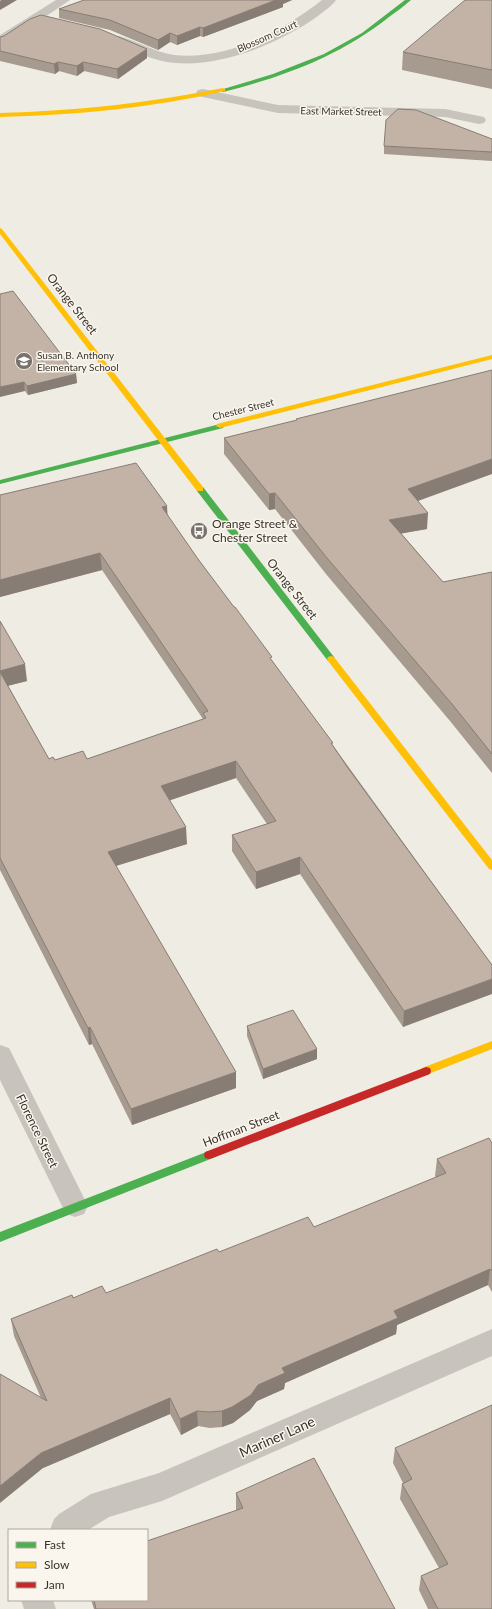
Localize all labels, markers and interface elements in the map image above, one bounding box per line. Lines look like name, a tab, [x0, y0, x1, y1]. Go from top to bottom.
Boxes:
street label: Blossom Court	[235, 17, 299, 55]
street label: East Market Street	[300, 104, 382, 118]
street label: Orange Street	[44, 270, 101, 338]
place label: Susan B. Anthony Elementary School	[37, 349, 119, 373]
school or university icon: Susan B. Anthony Elementary School	[14, 351, 34, 371]
street label: Chester Street	[211, 395, 275, 422]
place label: Orange Street & Chester Street	[212, 516, 298, 545]
bus stop icon: Orange Street & Chester Street	[189, 521, 209, 541]
street label: Orange Street	[264, 555, 321, 623]
street label: Florence Street	[13, 1091, 62, 1171]
street label: Hoffman Street	[200, 1107, 282, 1150]
street label: Mariner Lane	[236, 1412, 317, 1461]
legend	[8, 1529, 148, 1601]
text: Fast	[44, 1537, 66, 1552]
text: Slow	[44, 1557, 70, 1572]
text: Jam	[44, 1577, 65, 1592]

